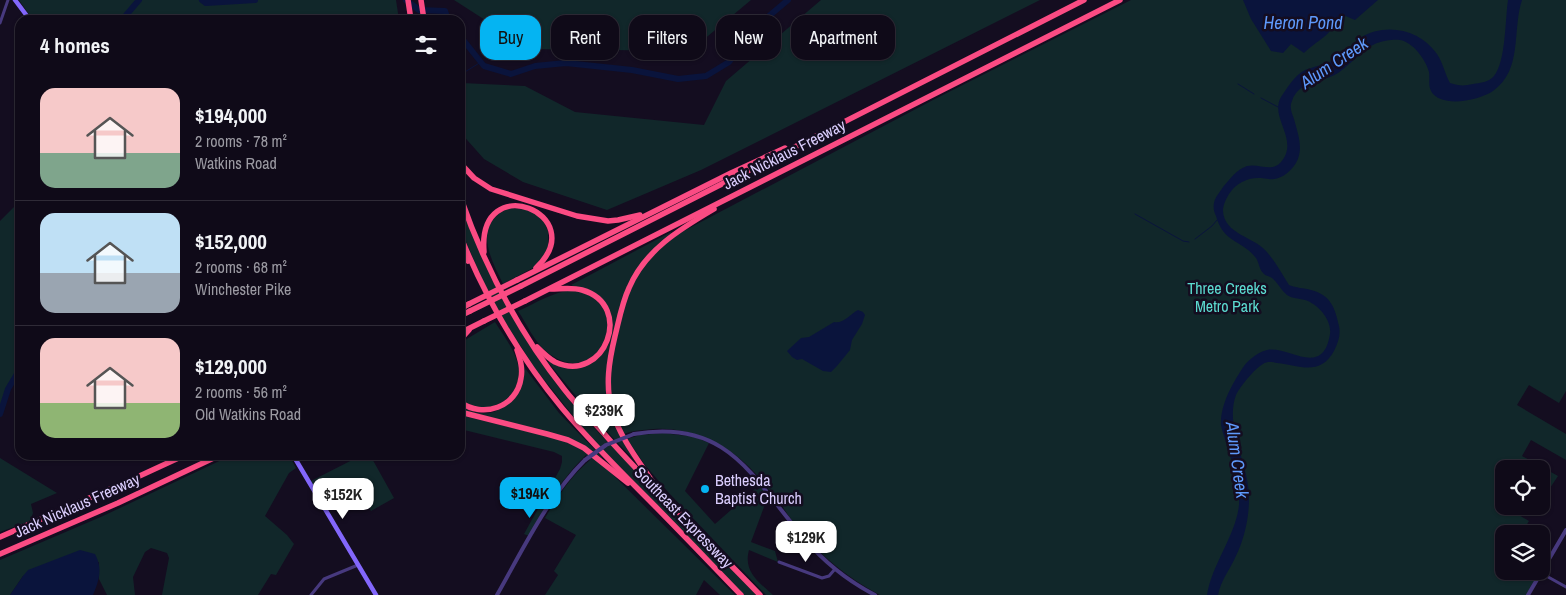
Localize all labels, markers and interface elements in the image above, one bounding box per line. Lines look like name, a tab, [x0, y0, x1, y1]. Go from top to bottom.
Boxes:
water label: Heron Pond	[1264, 10, 1343, 35]
chip: Buy	[480, 15, 541, 60]
chip: Rent	[551, 15, 619, 60]
chip: Filters	[629, 15, 706, 60]
chip: New	[716, 15, 781, 60]
chip: Apartment	[791, 15, 895, 60]
water label: Alum Creek	[1294, 30, 1373, 95]
text: 4 homes	[40, 31, 110, 60]
icon: filters	[412, 31, 440, 59]
text: $194,000	[195, 101, 267, 130]
icon: home	[80, 108, 140, 168]
street label: Jack Nicklaus Freeway	[719, 113, 849, 194]
text: 2 rooms · 78 m²	[195, 130, 287, 152]
text: Watkins Road	[195, 152, 277, 174]
text: $152,000	[195, 227, 267, 256]
icon: home	[80, 233, 140, 293]
text: 2 rooms · 68 m²	[195, 256, 287, 278]
park label: Three Creeks Metro Park	[1187, 277, 1267, 317]
text: Winchester Pike	[195, 278, 291, 300]
text: $129,000	[195, 352, 267, 381]
icon: home	[80, 358, 140, 418]
text: 2 rooms · 56 m²	[195, 381, 287, 403]
pin: $239K	[569, 394, 639, 436]
text: $239K	[585, 399, 623, 421]
text: Old Watkins Road	[195, 403, 301, 425]
water label: Alum Creek	[1220, 419, 1255, 500]
map controls	[1495, 460, 1550, 580]
button: locate	[1495, 460, 1550, 515]
street label: Southeast Expressway	[630, 461, 739, 573]
street label: Jack Nicklaus Freeway	[11, 467, 143, 542]
place label: Bethesda Baptist Church	[715, 469, 802, 509]
pin: $194K	[495, 476, 565, 519]
pin: $152K	[308, 478, 378, 520]
text: $194K	[511, 482, 549, 504]
text: $152K	[324, 483, 362, 505]
marker: Bethesda Baptist Church	[699, 483, 711, 495]
pin: $129K	[771, 520, 841, 563]
button: layers	[1495, 525, 1550, 580]
text: $129K	[787, 526, 825, 548]

